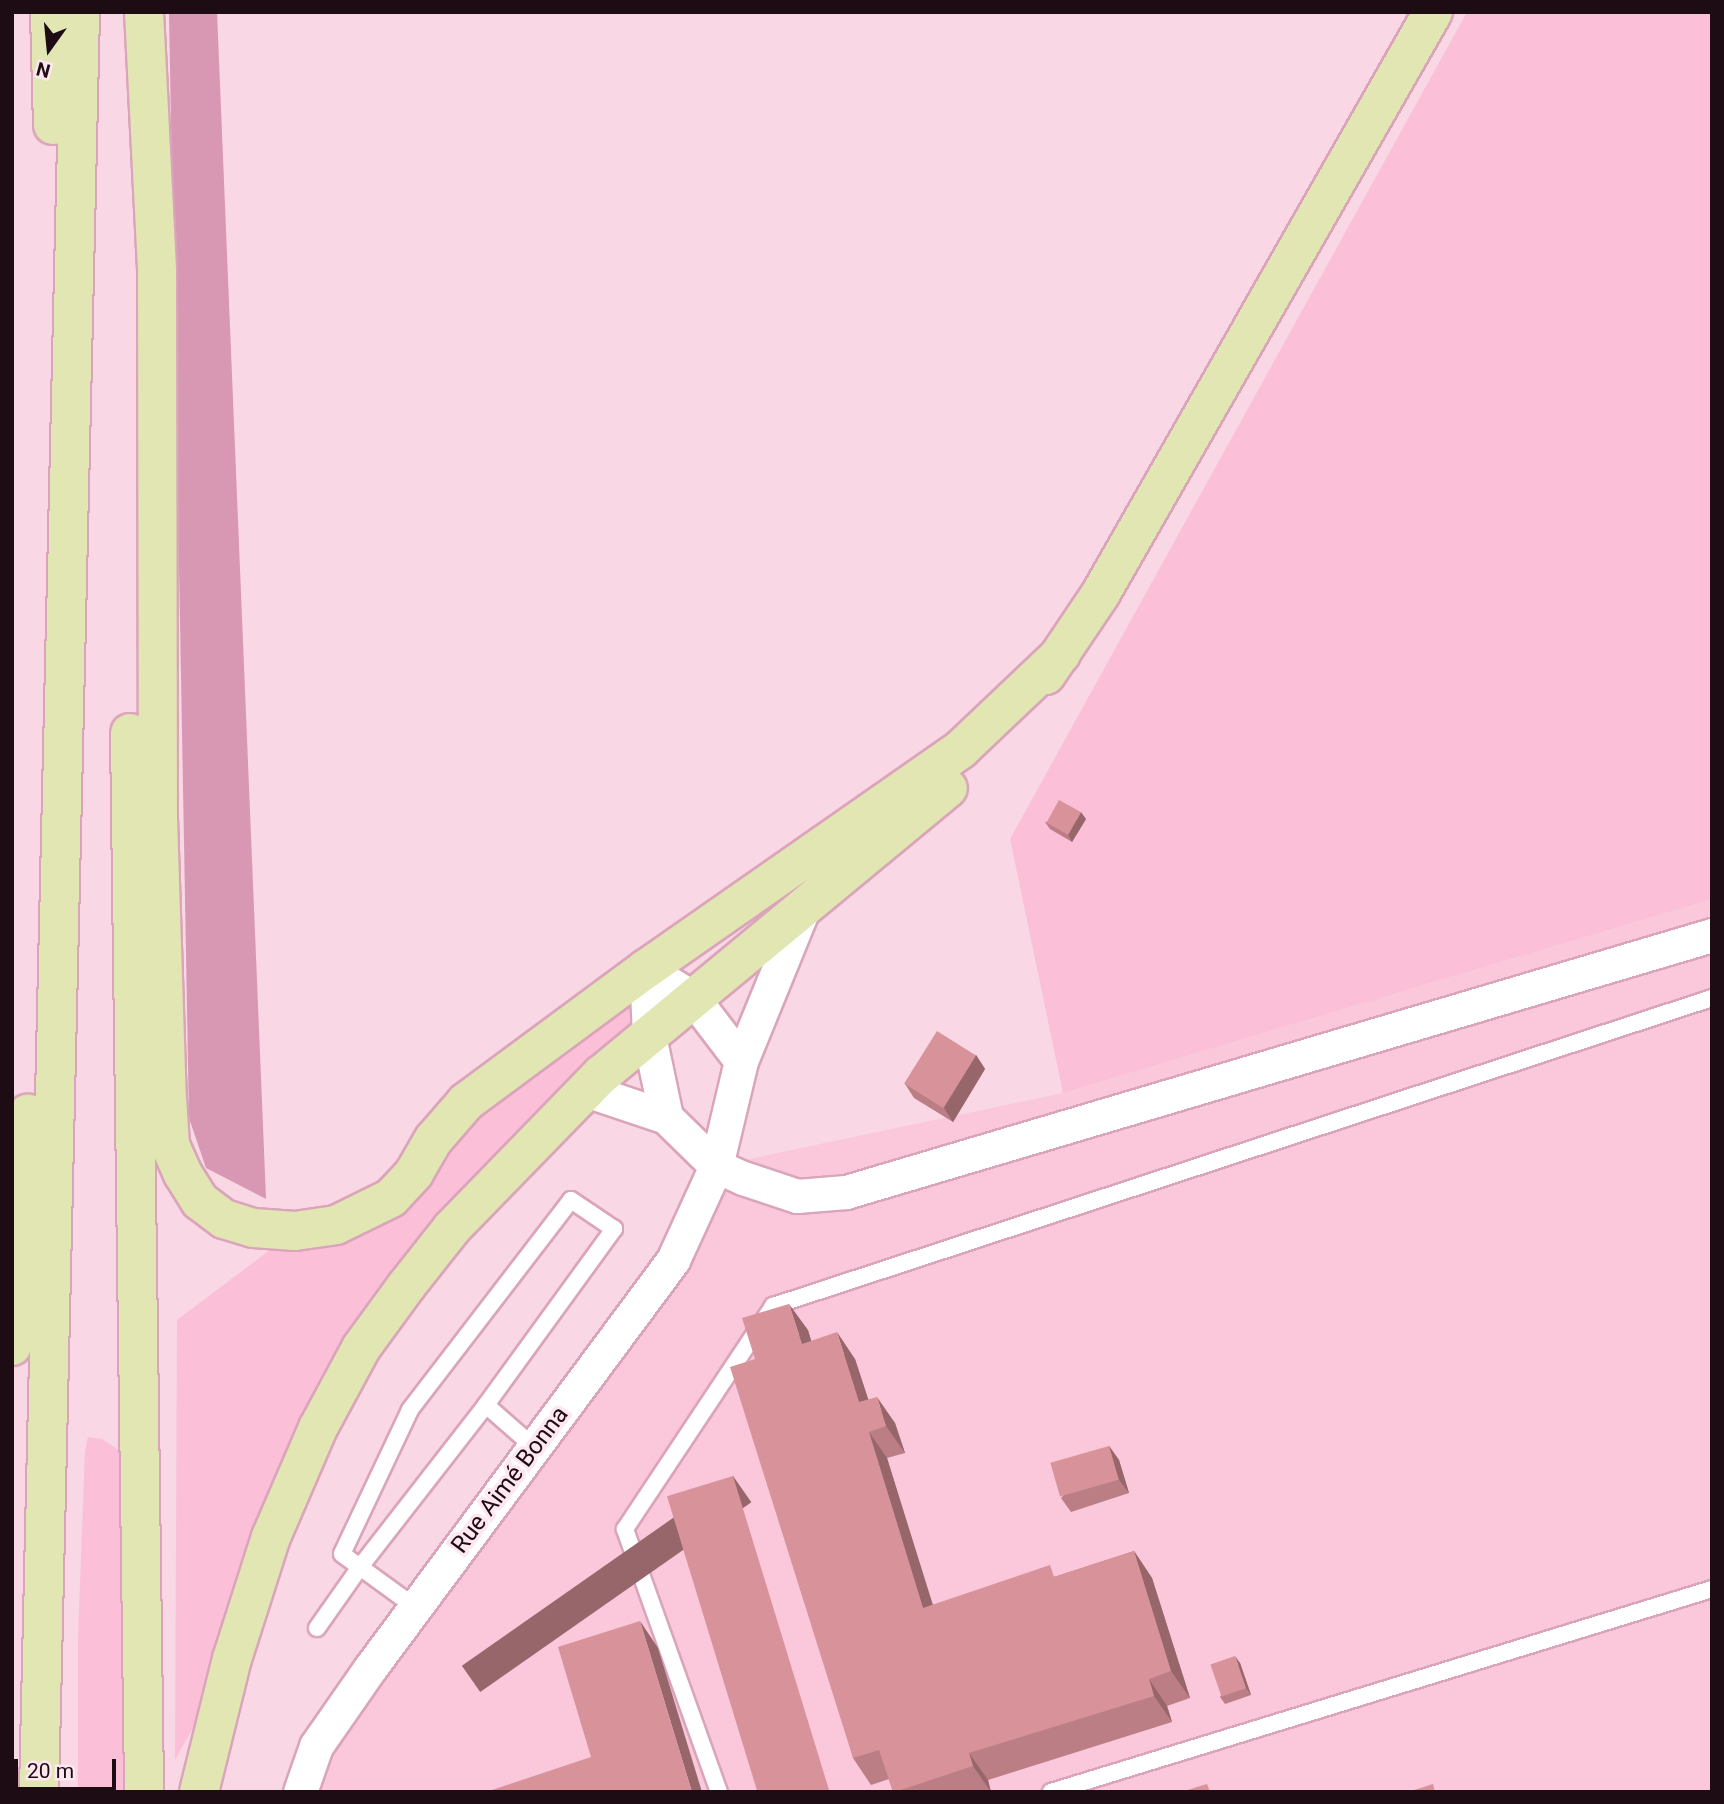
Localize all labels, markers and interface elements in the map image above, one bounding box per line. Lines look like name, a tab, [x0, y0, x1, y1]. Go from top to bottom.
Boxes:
north arrow	[14, 14, 84, 84]
text: N	[34, 57, 53, 83]
street label: Rue Aimé Bonna	[446, 1401, 574, 1559]
scale bar	[18, 1744, 119, 1788]
text: 20 m	[27, 1759, 74, 1783]

